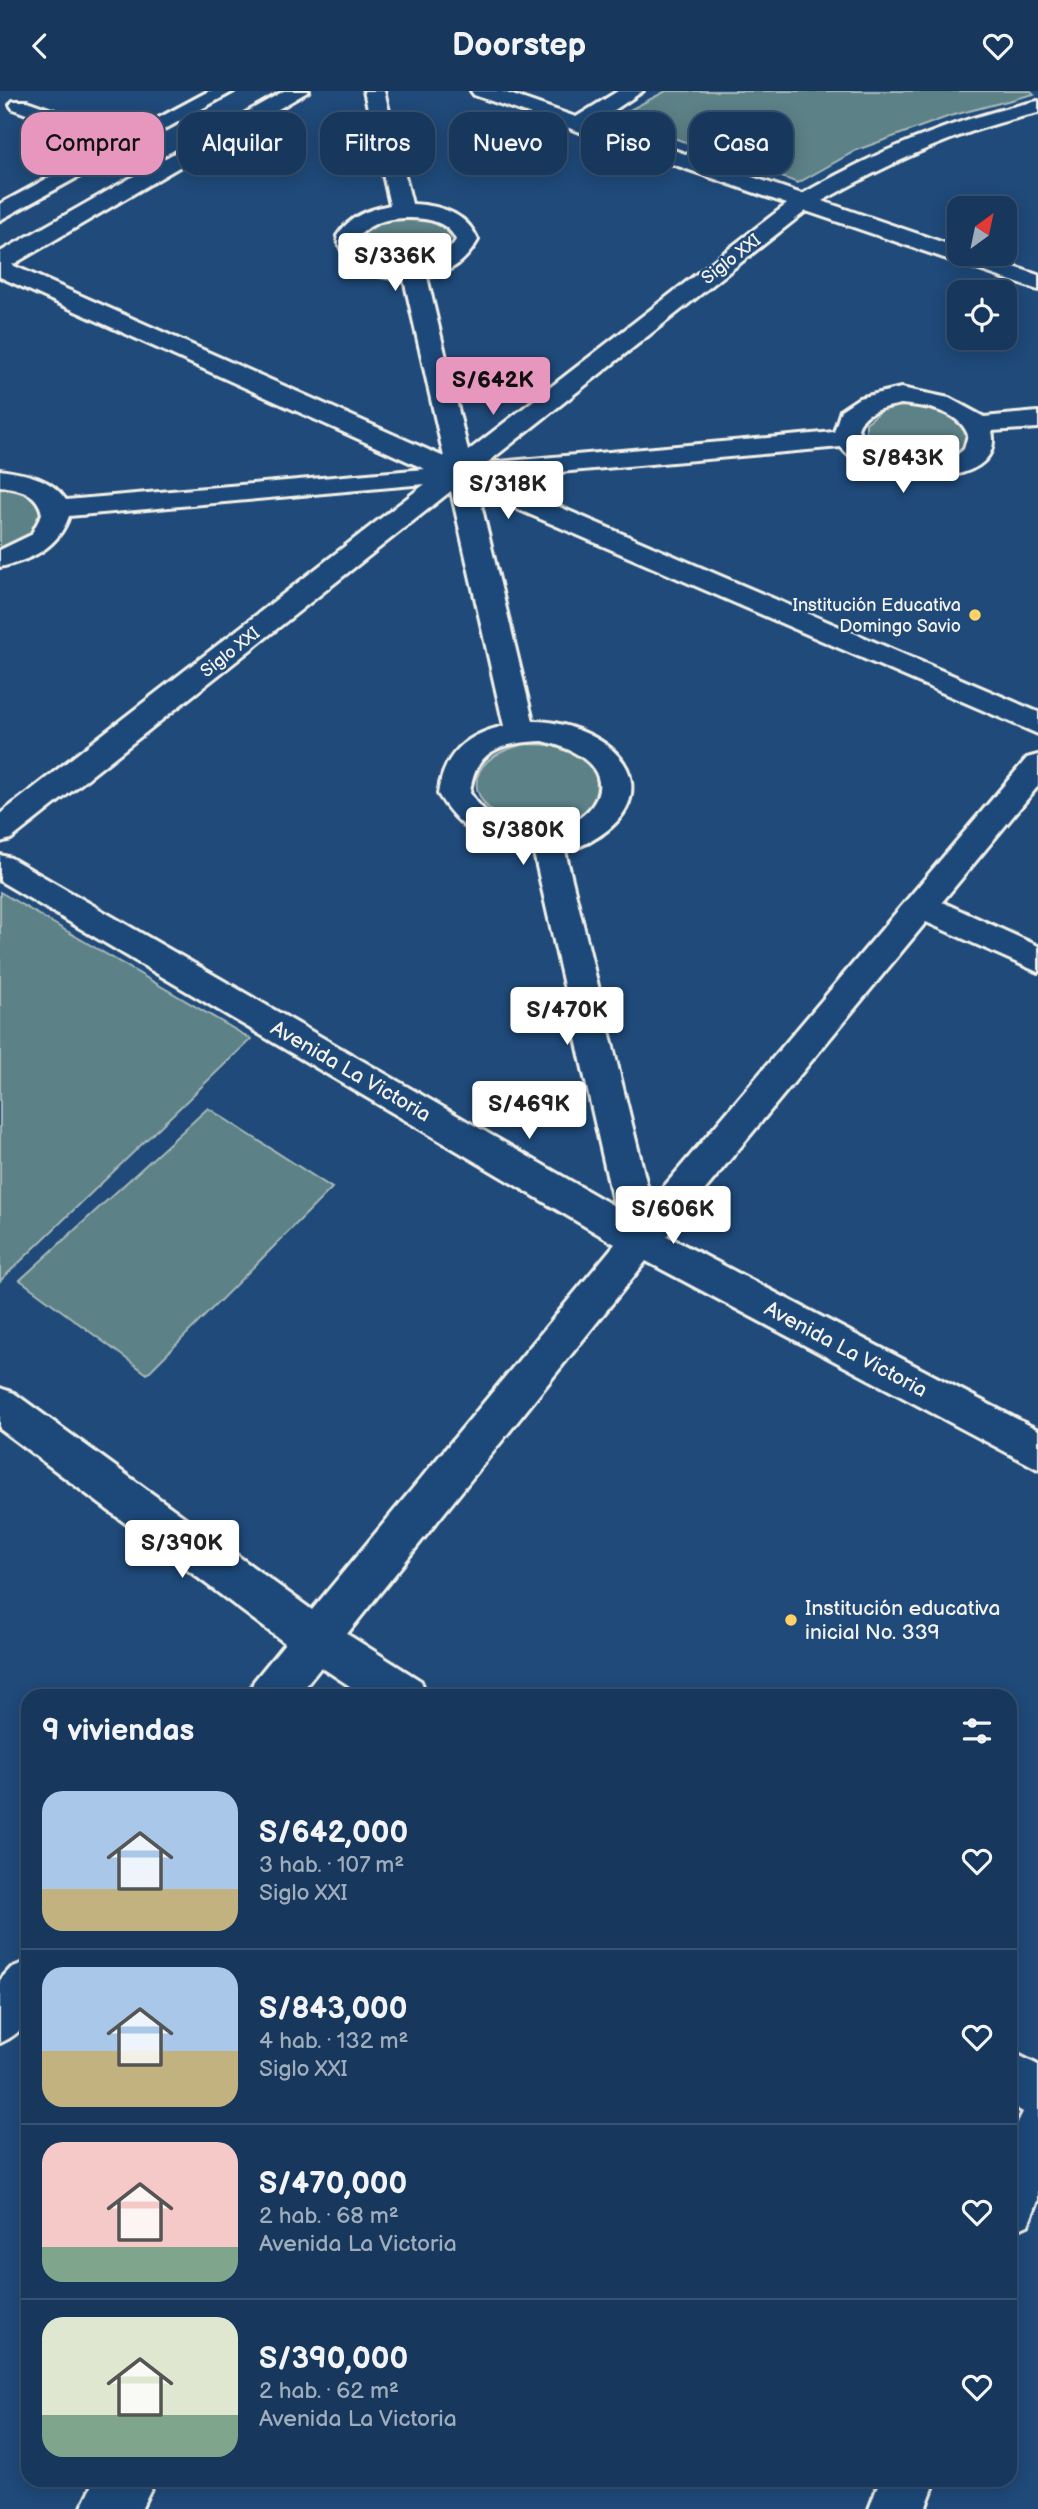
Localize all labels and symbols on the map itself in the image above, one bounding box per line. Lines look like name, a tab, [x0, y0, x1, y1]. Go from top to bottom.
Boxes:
north arrow	[947, 196, 1017, 266]
street label: Siglo XXI	[698, 230, 765, 289]
pin: S/336K	[338, 233, 452, 293]
pin: S/642K	[436, 357, 550, 417]
pin: S/843K	[846, 435, 960, 495]
pin: S/318K	[451, 461, 565, 521]
place label: Institución Educativa Domingo Savio	[792, 595, 961, 637]
marker: Institución Educativa Domingo Savio	[967, 607, 983, 623]
street label: Siglo XXI	[197, 623, 264, 682]
pin: S/380K	[466, 807, 580, 867]
pin: S/470K	[510, 988, 624, 1047]
street label: Avenida La Victoria	[266, 1015, 435, 1127]
pin: S/469K	[472, 1081, 586, 1141]
pin: S/606K	[616, 1187, 730, 1246]
street label: Avenida La Victoria	[760, 1296, 931, 1403]
pin: S/390K	[125, 1521, 239, 1580]
place label: Institución educativa inicial No. 339	[805, 1596, 1000, 1645]
marker: Institución educativa inicial No. 339	[783, 1612, 799, 1628]

